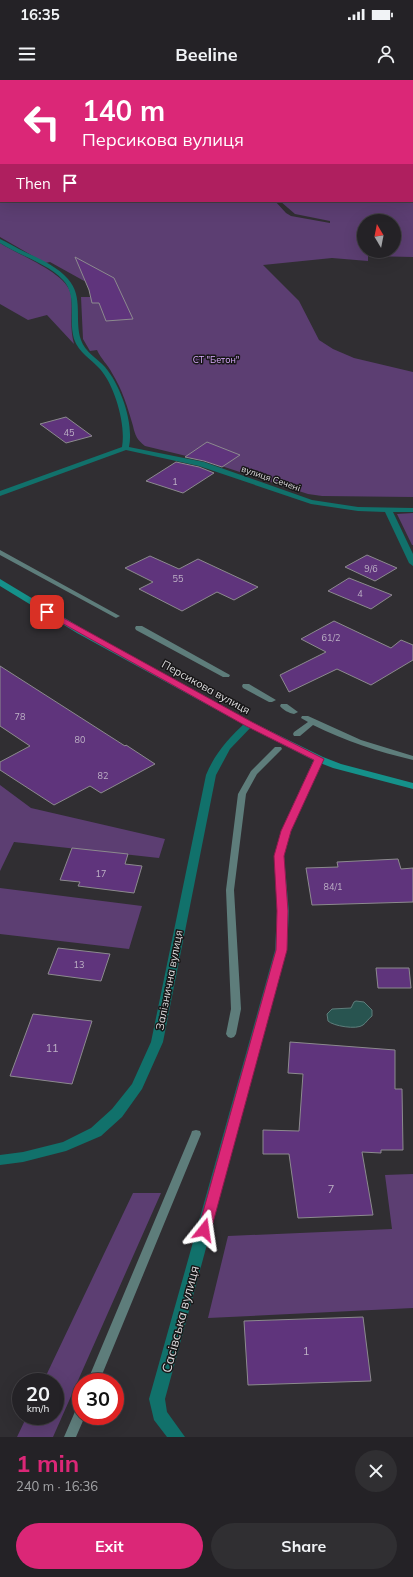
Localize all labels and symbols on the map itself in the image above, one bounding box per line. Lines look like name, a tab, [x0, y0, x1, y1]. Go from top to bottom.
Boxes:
north arrow	[357, 214, 401, 258]
park label: СТ "Бетон"	[193, 354, 239, 365]
house number: 45	[64, 427, 75, 438]
street label: вулиця Сечені	[240, 463, 302, 494]
house number: 1	[172, 476, 178, 487]
house number: 9/6	[364, 563, 378, 574]
house number: 55	[173, 573, 184, 584]
house number: 4	[357, 588, 363, 599]
pin	[30, 595, 64, 629]
house number: 61/2	[322, 632, 340, 643]
street label: Персикова вулиця	[159, 657, 253, 717]
house number: 78	[15, 711, 25, 722]
house number: 80	[75, 734, 85, 745]
house number: 82	[98, 770, 108, 781]
house number: 17	[96, 868, 106, 879]
house number: 84/1	[324, 881, 342, 892]
street label: Залізнична вулиця	[152, 929, 186, 1031]
house number: 13	[74, 959, 84, 970]
house number: 11	[45, 1041, 59, 1055]
house number: 7	[328, 1182, 334, 1196]
position arrow	[183, 1209, 225, 1251]
street label: Сасівська вулиця	[158, 1264, 202, 1374]
house number: 1	[303, 1344, 309, 1358]
speed limit sign: 30	[72, 1373, 124, 1425]

